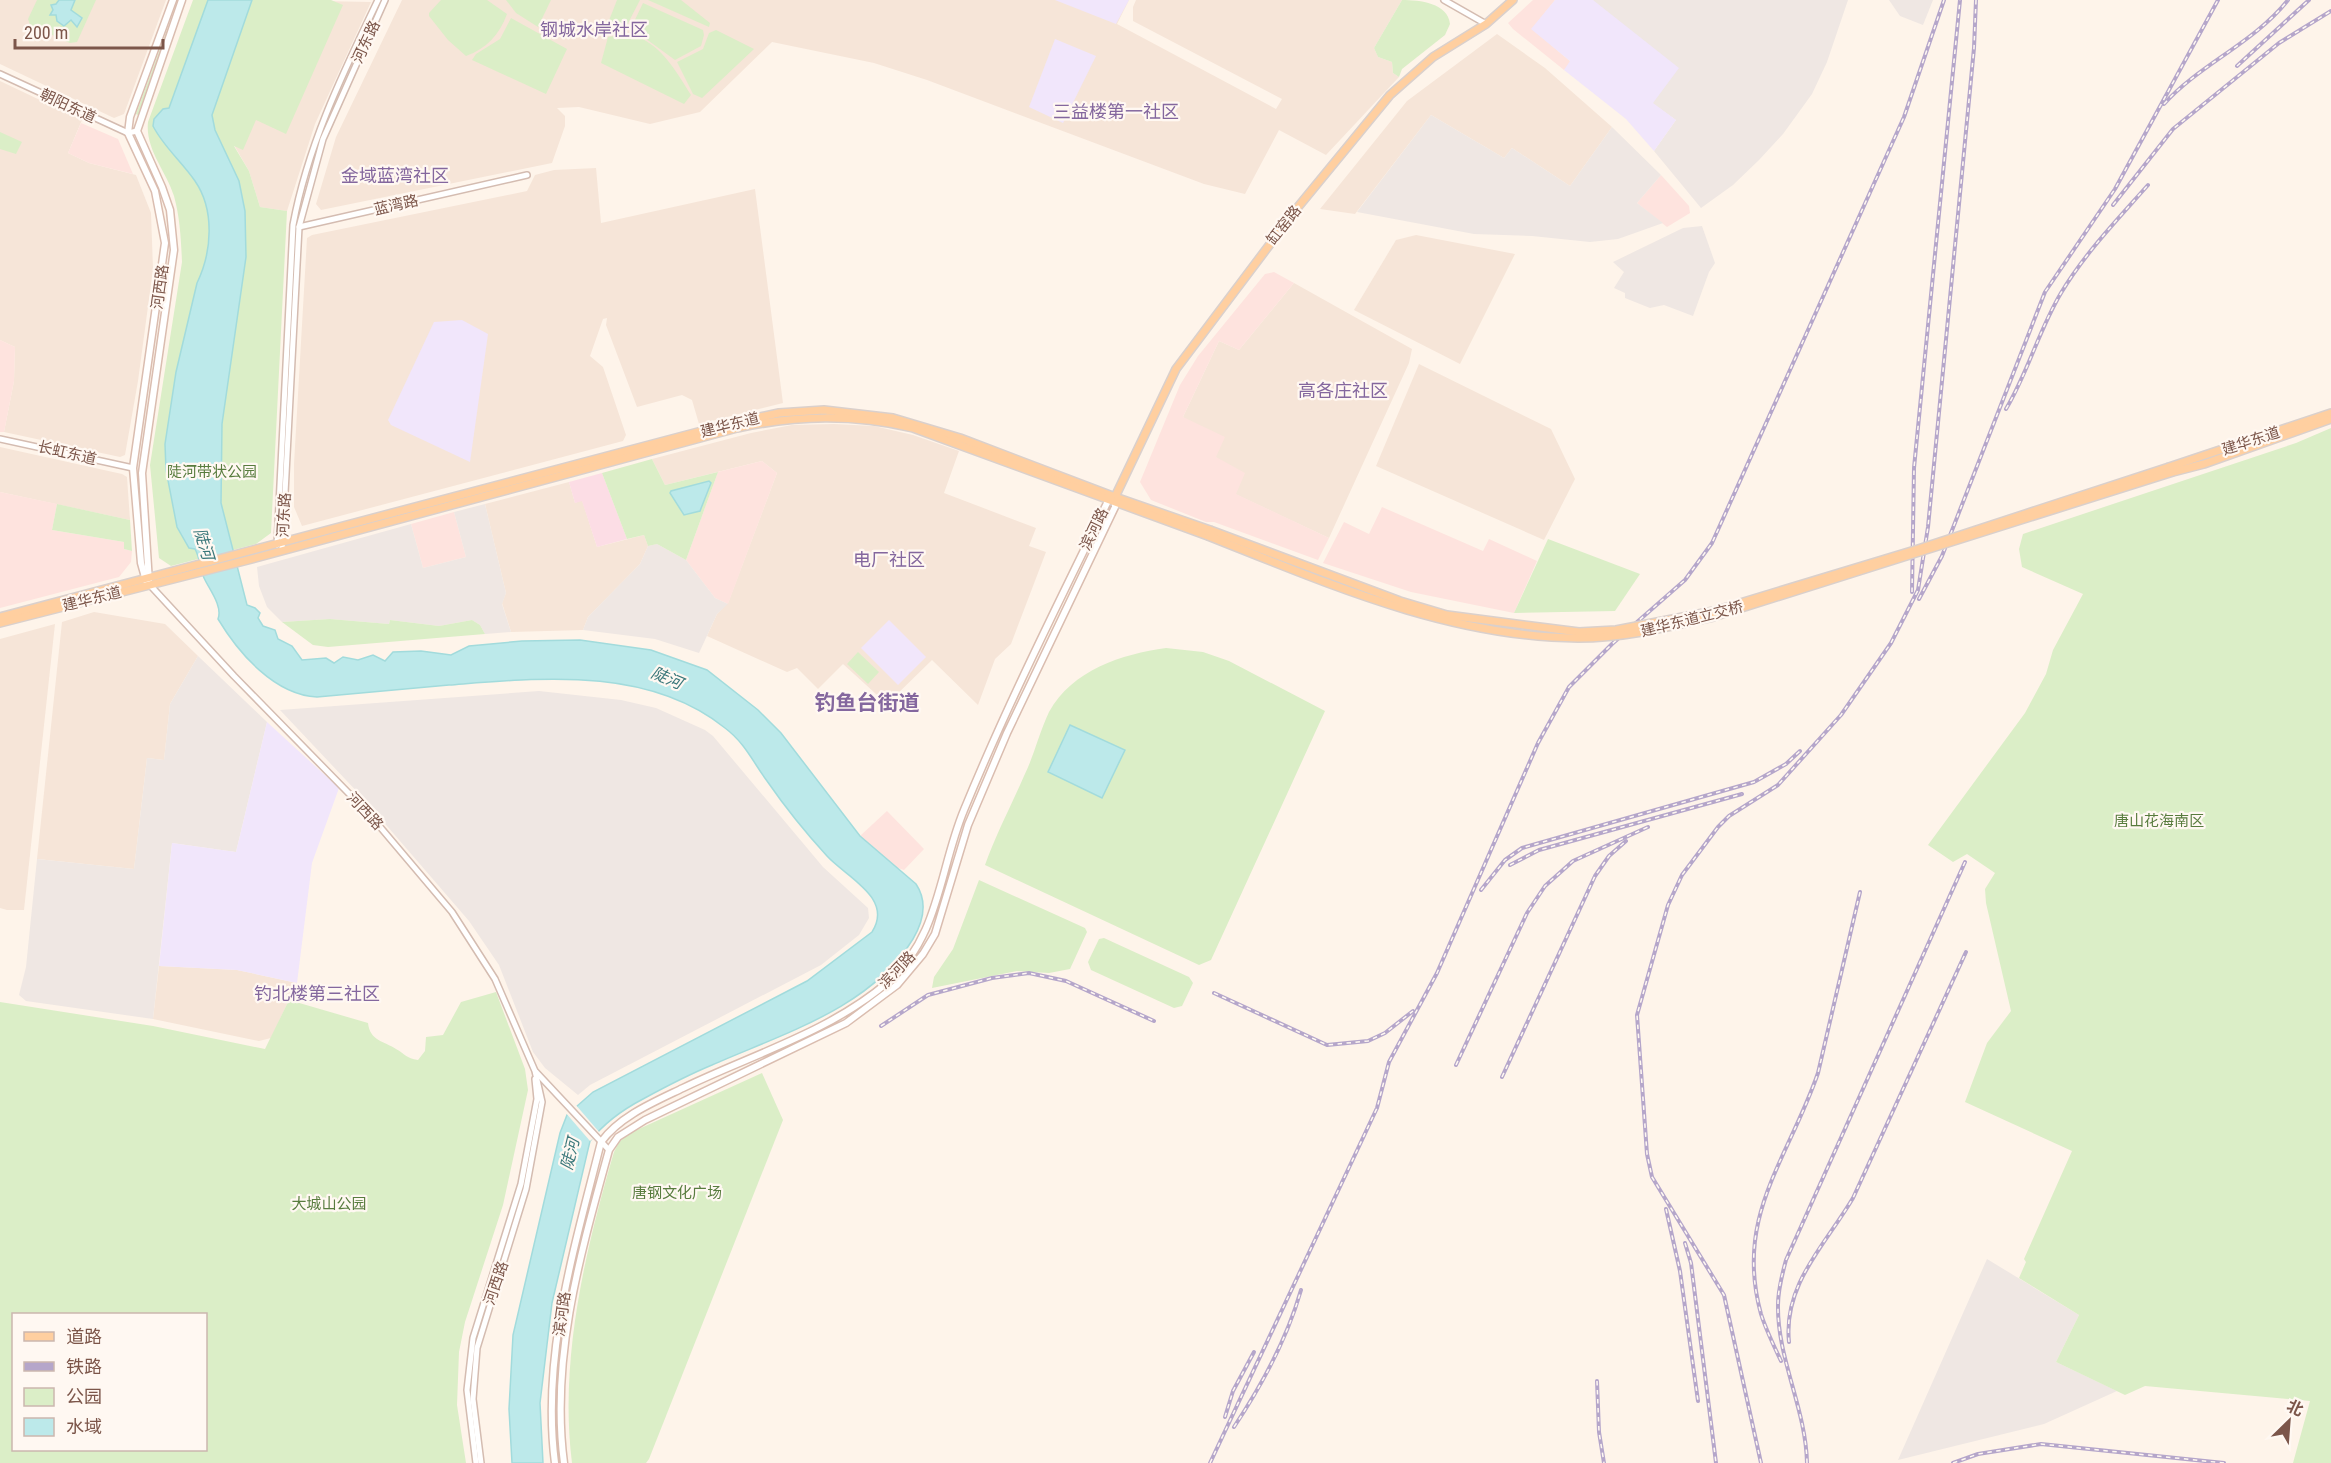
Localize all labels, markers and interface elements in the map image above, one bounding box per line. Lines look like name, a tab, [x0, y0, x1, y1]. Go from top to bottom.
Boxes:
scale bar	[15, 12, 164, 50]
street label: 河东路	[348, 18, 384, 66]
district label: 钢城水岸社区	[540, 19, 648, 40]
text: 200 m	[24, 22, 68, 43]
street label: 朝阳东道	[37, 85, 99, 127]
district label: 三益楼第一社区	[1053, 101, 1179, 122]
district label: 金域蓝湾社区	[341, 165, 449, 186]
street label: 蓝湾路	[372, 191, 420, 219]
street label: 缸窑路	[1263, 202, 1305, 248]
street label: 河西路	[148, 263, 172, 311]
district label: 高各庄社区	[1298, 380, 1388, 401]
street label: 建华东道	[699, 409, 761, 441]
street label: 建华东道	[2220, 423, 2282, 459]
street label: 长虹东道	[36, 437, 98, 469]
park label: 陡河带状公园	[167, 463, 257, 481]
street label: 河东路	[274, 492, 294, 538]
street label: 滨河路	[1076, 505, 1112, 553]
water label: 陡河	[190, 526, 219, 565]
district label: 电厂社区	[853, 549, 925, 570]
street label: 建华东道	[61, 583, 123, 615]
street label: 建华东道立交桥	[1639, 598, 1745, 640]
water label: 陡河	[649, 663, 688, 694]
district label: 钓鱼台街道	[815, 691, 920, 715]
street label: 河西路	[343, 788, 387, 834]
park label: 唐山花海南区	[2114, 812, 2204, 830]
street label: 滨河路	[875, 948, 919, 992]
district label: 钓北楼第三社区	[254, 983, 380, 1004]
water label: 陡河	[557, 1133, 584, 1172]
park label: 唐钢文化广场	[632, 1184, 722, 1202]
park label: 大城山公园	[291, 1195, 367, 1213]
street label: 河西路	[480, 1259, 512, 1307]
street label: 滨河路	[550, 1290, 574, 1338]
legend	[12, 1313, 207, 1451]
text: 道路	[66, 1326, 102, 1347]
text: 铁路	[66, 1356, 102, 1377]
text: 公园	[66, 1386, 102, 1407]
north arrow	[2259, 1391, 2319, 1451]
text: 北	[2284, 1396, 2306, 1420]
text: 水域	[66, 1416, 102, 1437]

